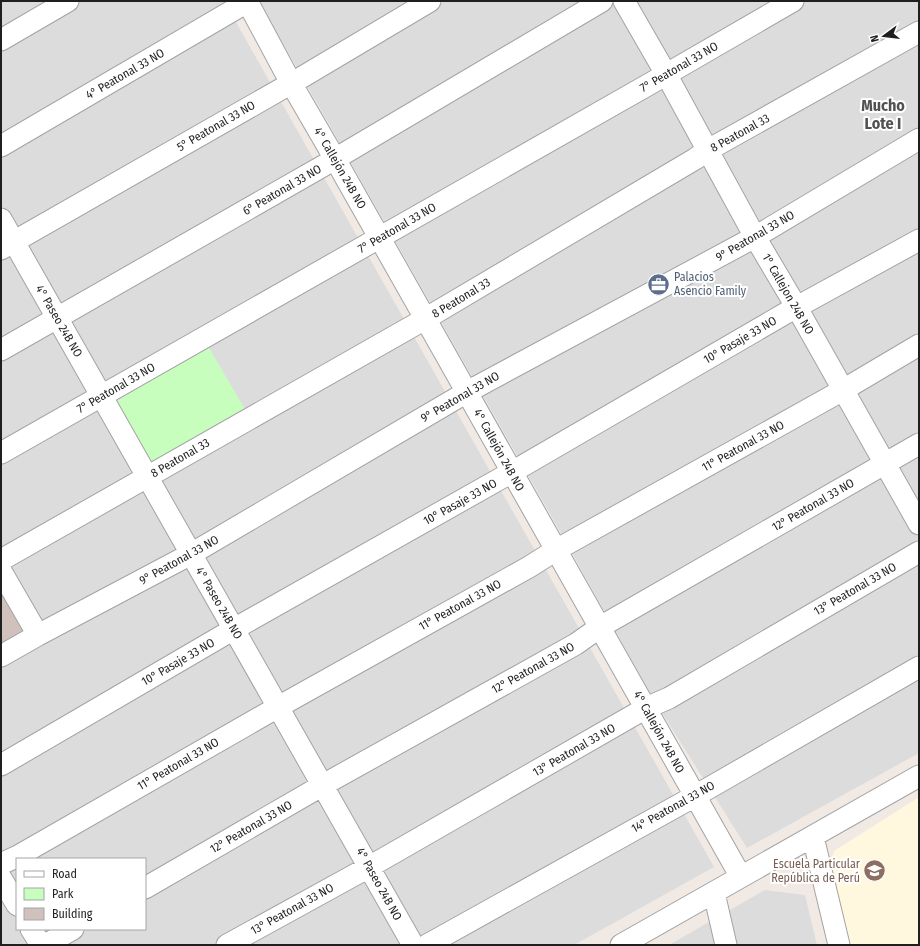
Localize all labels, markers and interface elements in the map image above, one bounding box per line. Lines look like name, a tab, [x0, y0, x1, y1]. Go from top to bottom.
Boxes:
north arrow	[864, 16, 904, 56]
text: N	[868, 34, 882, 43]
street label: 7° Peatonal 33 NO	[638, 39, 720, 95]
street label: 4° Peatonal 33 NO	[83, 46, 167, 102]
district label: Mucho Lote I	[861, 96, 905, 133]
street label: 5° Peatonal 33 NO	[174, 98, 258, 154]
street label: 8 Peatonal 33	[708, 111, 772, 155]
street label: 4° Callejón 24B NO	[311, 125, 369, 211]
street label: 6° Peatonal 33 NO	[240, 162, 324, 218]
street label: 7° Peatonal 33 NO	[356, 200, 438, 256]
street label: 9° Peatonal 33 NO	[713, 208, 797, 264]
street label: 1° Callejon 24B NO	[759, 251, 817, 337]
place label: Palacios Asencio Family	[674, 270, 747, 298]
office icon: Palacios Asencio Family	[645, 271, 671, 297]
street label: 8 Peatonal 33	[429, 275, 493, 321]
street label: 4° Paseo 24B NO	[33, 282, 85, 360]
street label: 10° Pasaje 33 NO	[701, 313, 779, 367]
street label: 7° Peatonal 33 NO	[75, 360, 157, 416]
street label: 9° Peatonal 33 NO	[418, 369, 502, 425]
street label: 4° Callejón 24B NO	[471, 406, 527, 494]
street label: 11° Peatonal 33 NO	[699, 418, 787, 474]
street label: 8 Peatonal 33	[148, 436, 212, 480]
street label: 10° Pasaje 33 NO	[421, 476, 499, 528]
street label: 12° Peatonal 33 NO	[769, 476, 857, 534]
street label: 9° Peatonal 33 NO	[137, 532, 221, 588]
street label: 13° Peatonal 33 NO	[811, 560, 899, 618]
street label: 4° Paseo 24B NO	[193, 564, 245, 642]
street label: 11° Peatonal 33 NO	[416, 577, 504, 633]
street label: 10° Pasaje 33 NO	[139, 635, 217, 689]
street label: 12° Peatonal 33 NO	[489, 639, 577, 697]
street label: 4° Callejón 24B NO	[631, 688, 687, 776]
street label: 13° Peatonal 33 NO	[530, 721, 618, 779]
street label: 11° Peatonal 33 NO	[135, 735, 221, 793]
street label: 14° Peatonal 33 NO	[629, 778, 717, 836]
street label: 12° Peatonal 33 NO	[207, 798, 295, 856]
street label: 4° Paseo 24B NO	[353, 845, 405, 923]
place label: Escuela Particular República de Perú	[771, 857, 861, 885]
legend	[16, 858, 146, 930]
school or university icon: Escuela Particular República de Perú	[862, 858, 888, 884]
text: Road	[52, 867, 77, 881]
street label: 13° Peatonal 33 NO	[248, 880, 336, 938]
text: Park	[52, 887, 74, 901]
text: Building	[52, 907, 93, 921]

